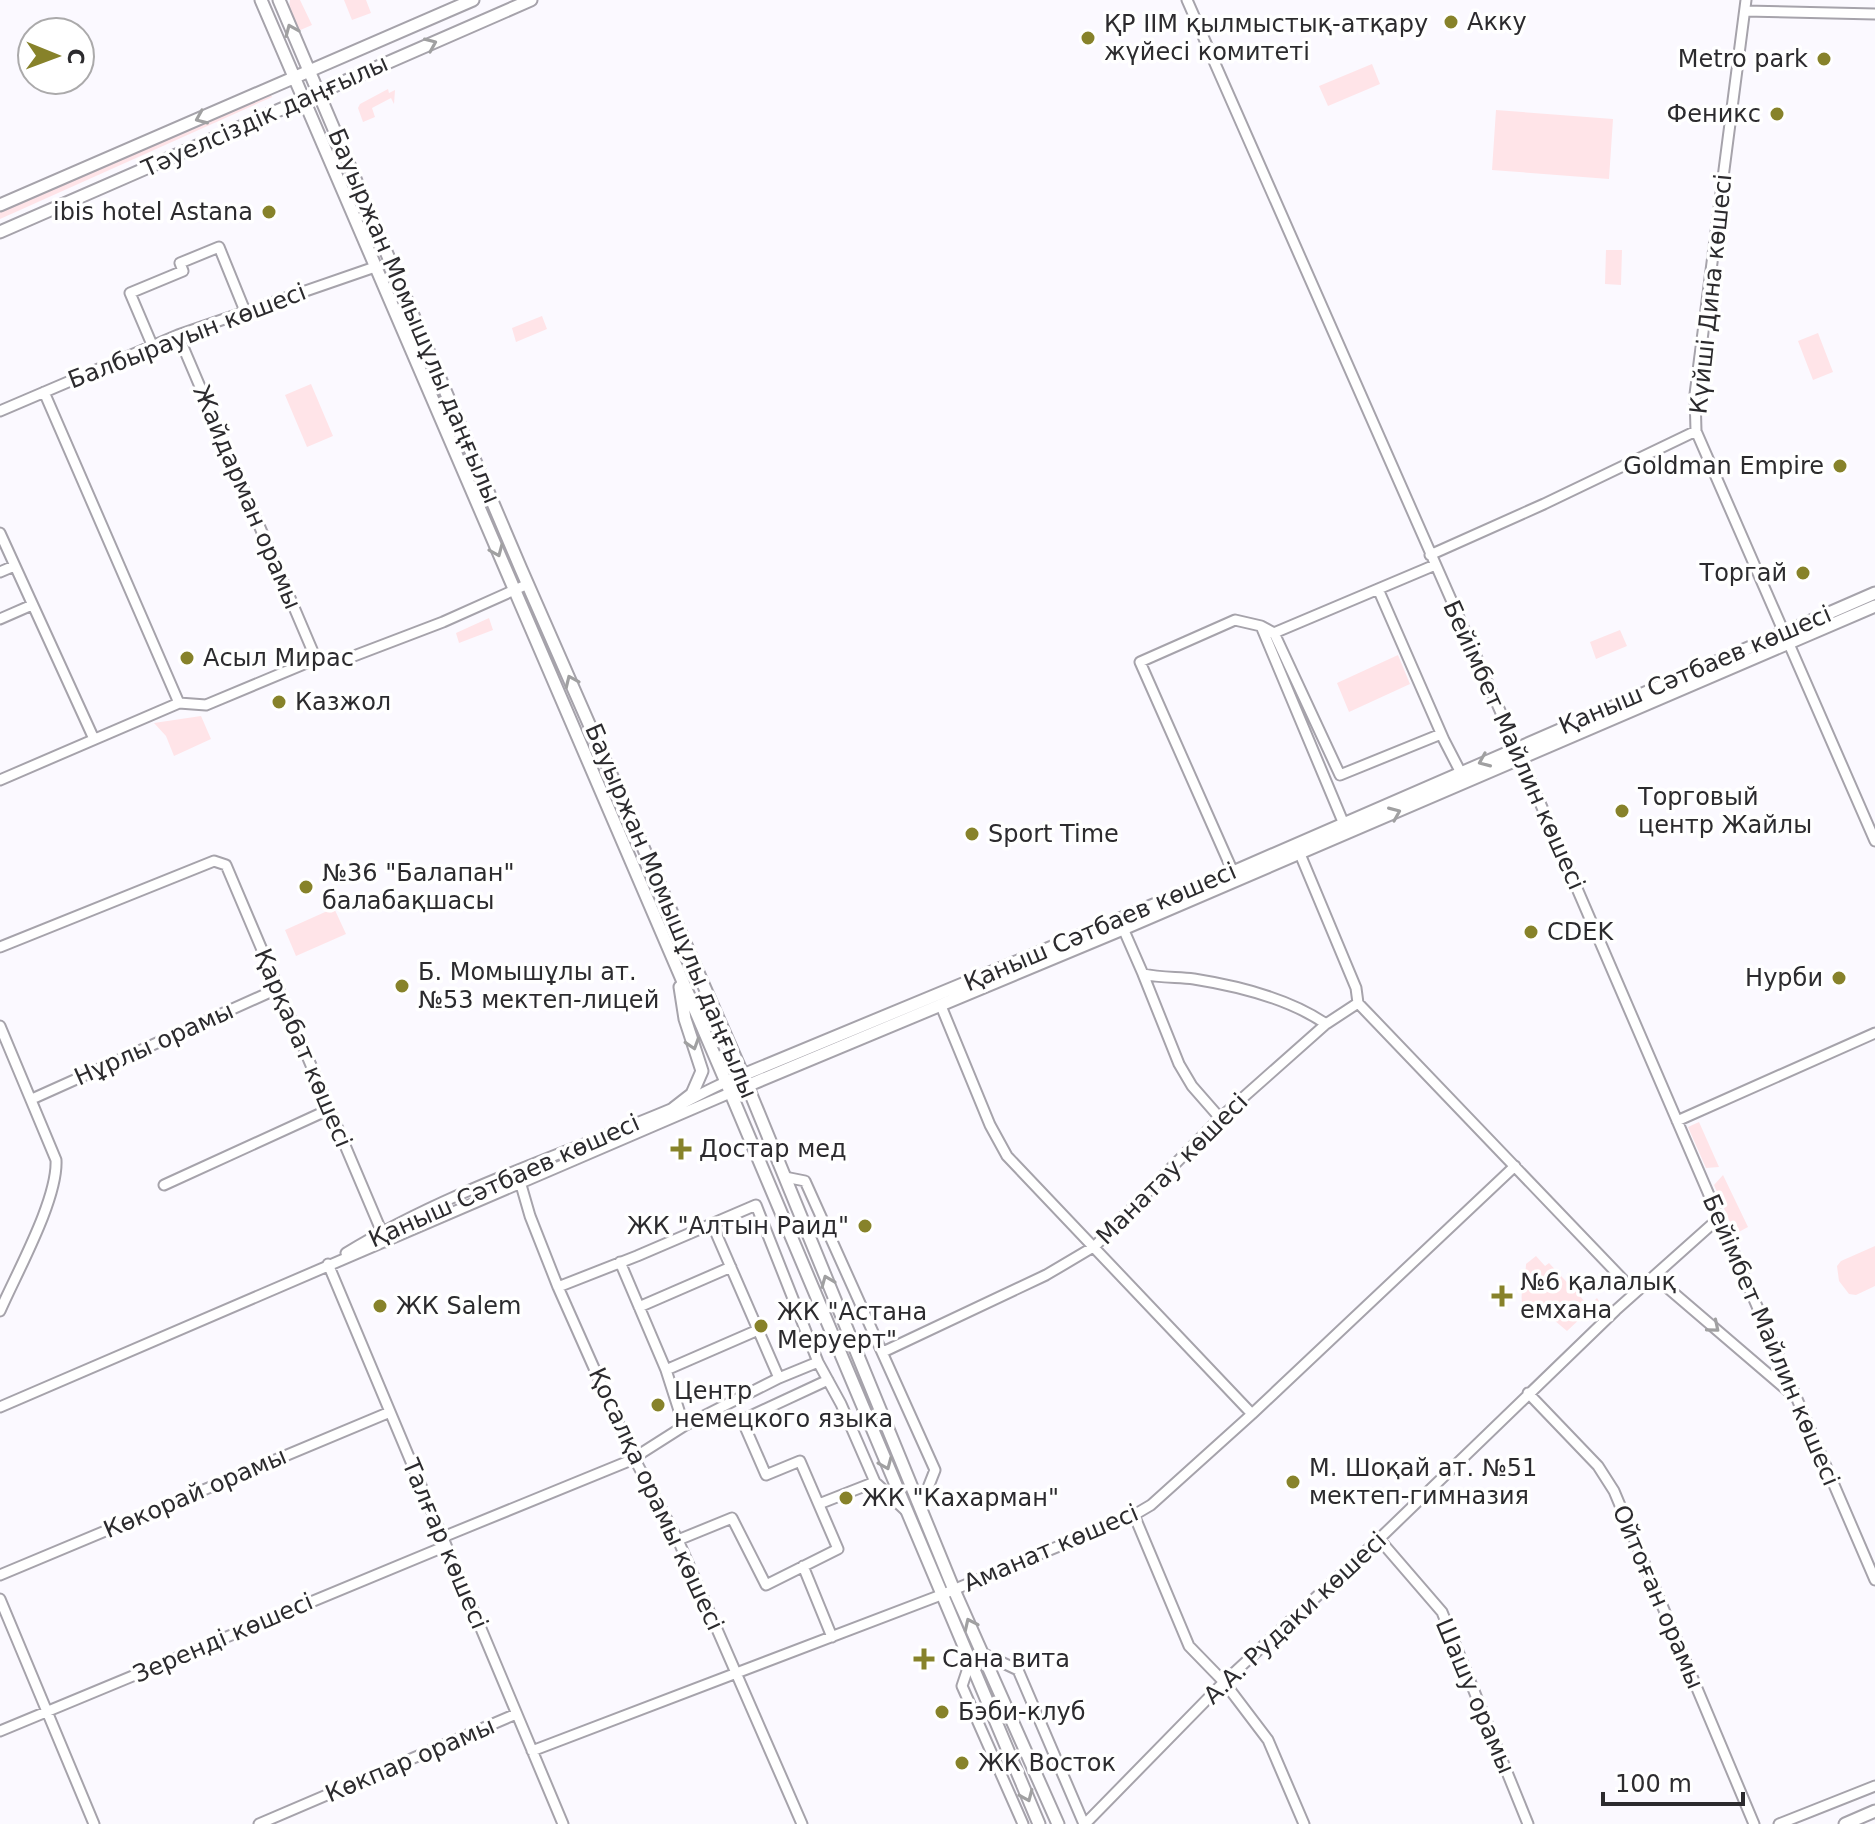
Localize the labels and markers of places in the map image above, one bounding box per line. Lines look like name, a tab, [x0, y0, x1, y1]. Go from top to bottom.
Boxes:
place label: Акку	[1467, 8, 1527, 36]
place label: ҚР ІІМ қылмыстық-атқару жүйесі комитеті	[1104, 10, 1428, 66]
marker: Акку	[1442, 13, 1460, 31]
marker: ҚР ІІМ қылмыстық-атқару жүйесі комитеті	[1079, 29, 1097, 47]
place label: Metro park	[1678, 45, 1808, 73]
marker: Metro park	[1815, 50, 1833, 68]
place label: Феникс	[1667, 100, 1761, 128]
marker: Феникс	[1768, 105, 1786, 123]
place label: ibis hotel Astana	[53, 198, 253, 226]
marker: ibis hotel Astana	[260, 203, 278, 221]
place label: Goldman Empire	[1623, 452, 1824, 480]
marker: Goldman Empire	[1831, 457, 1849, 475]
place label: Торгай	[1699, 559, 1787, 587]
marker: Торгай	[1794, 564, 1812, 582]
place label: Асыл Мирас	[203, 644, 354, 672]
marker: Асыл Мирас	[178, 649, 196, 667]
place label: Казжол	[295, 688, 391, 716]
marker: Казжол	[270, 693, 288, 711]
place label: Торговый центр Жайлы	[1637, 783, 1812, 839]
marker: Торговый центр Жайлы	[1613, 802, 1631, 820]
place label: Sport Time	[988, 820, 1119, 848]
marker: Sport Time	[963, 825, 981, 843]
place label: №36 "Балапан" балабақшасы	[322, 859, 515, 915]
marker: №36 "Балапан" балабақшасы	[297, 878, 315, 896]
place label: CDEK	[1547, 918, 1614, 946]
marker: CDEK	[1522, 923, 1540, 941]
place label: Б. Момышұлы ат. №53 мектеп-лицей	[418, 958, 659, 1014]
place label: Нурби	[1745, 964, 1823, 992]
marker: Нурби	[1830, 969, 1848, 987]
marker: Б. Момышұлы ат. №53 мектеп-лицей	[393, 977, 411, 995]
place label: Достар мед	[699, 1135, 847, 1163]
marker: Достар мед	[670, 1138, 692, 1160]
place label: ЖК "Алтын Раид"	[627, 1212, 849, 1240]
marker: ЖК "Алтын Раид"	[856, 1217, 874, 1235]
place label: №6 қалалық емхана	[1520, 1268, 1676, 1324]
marker: №6 қалалық емхана	[1491, 1285, 1513, 1307]
place label: ЖК Salem	[396, 1292, 521, 1320]
marker: ЖК Salem	[371, 1297, 389, 1315]
place label: ЖК "Астана Меруерт"	[777, 1298, 927, 1354]
marker: ЖК "Астана Меруерт"	[752, 1317, 770, 1335]
place label: Центр немецкого языка	[674, 1377, 893, 1433]
marker: Центр немецкого языка	[649, 1396, 667, 1414]
place label: М. Шоқай ат. №51 мектеп-гимназия	[1309, 1454, 1537, 1510]
marker: М. Шоқай ат. №51 мектеп-гимназия	[1284, 1473, 1302, 1491]
place label: ЖК "Кахарман"	[862, 1484, 1059, 1512]
marker: ЖК "Кахарман"	[837, 1489, 855, 1507]
place label: Сана вита	[942, 1645, 1070, 1673]
marker: Сана вита	[913, 1648, 935, 1670]
place label: Бэби-клуб	[958, 1698, 1086, 1726]
marker: Бэби-клуб	[933, 1703, 951, 1721]
place label: ЖК Восток	[978, 1749, 1116, 1777]
marker: ЖК Восток	[953, 1754, 971, 1772]

